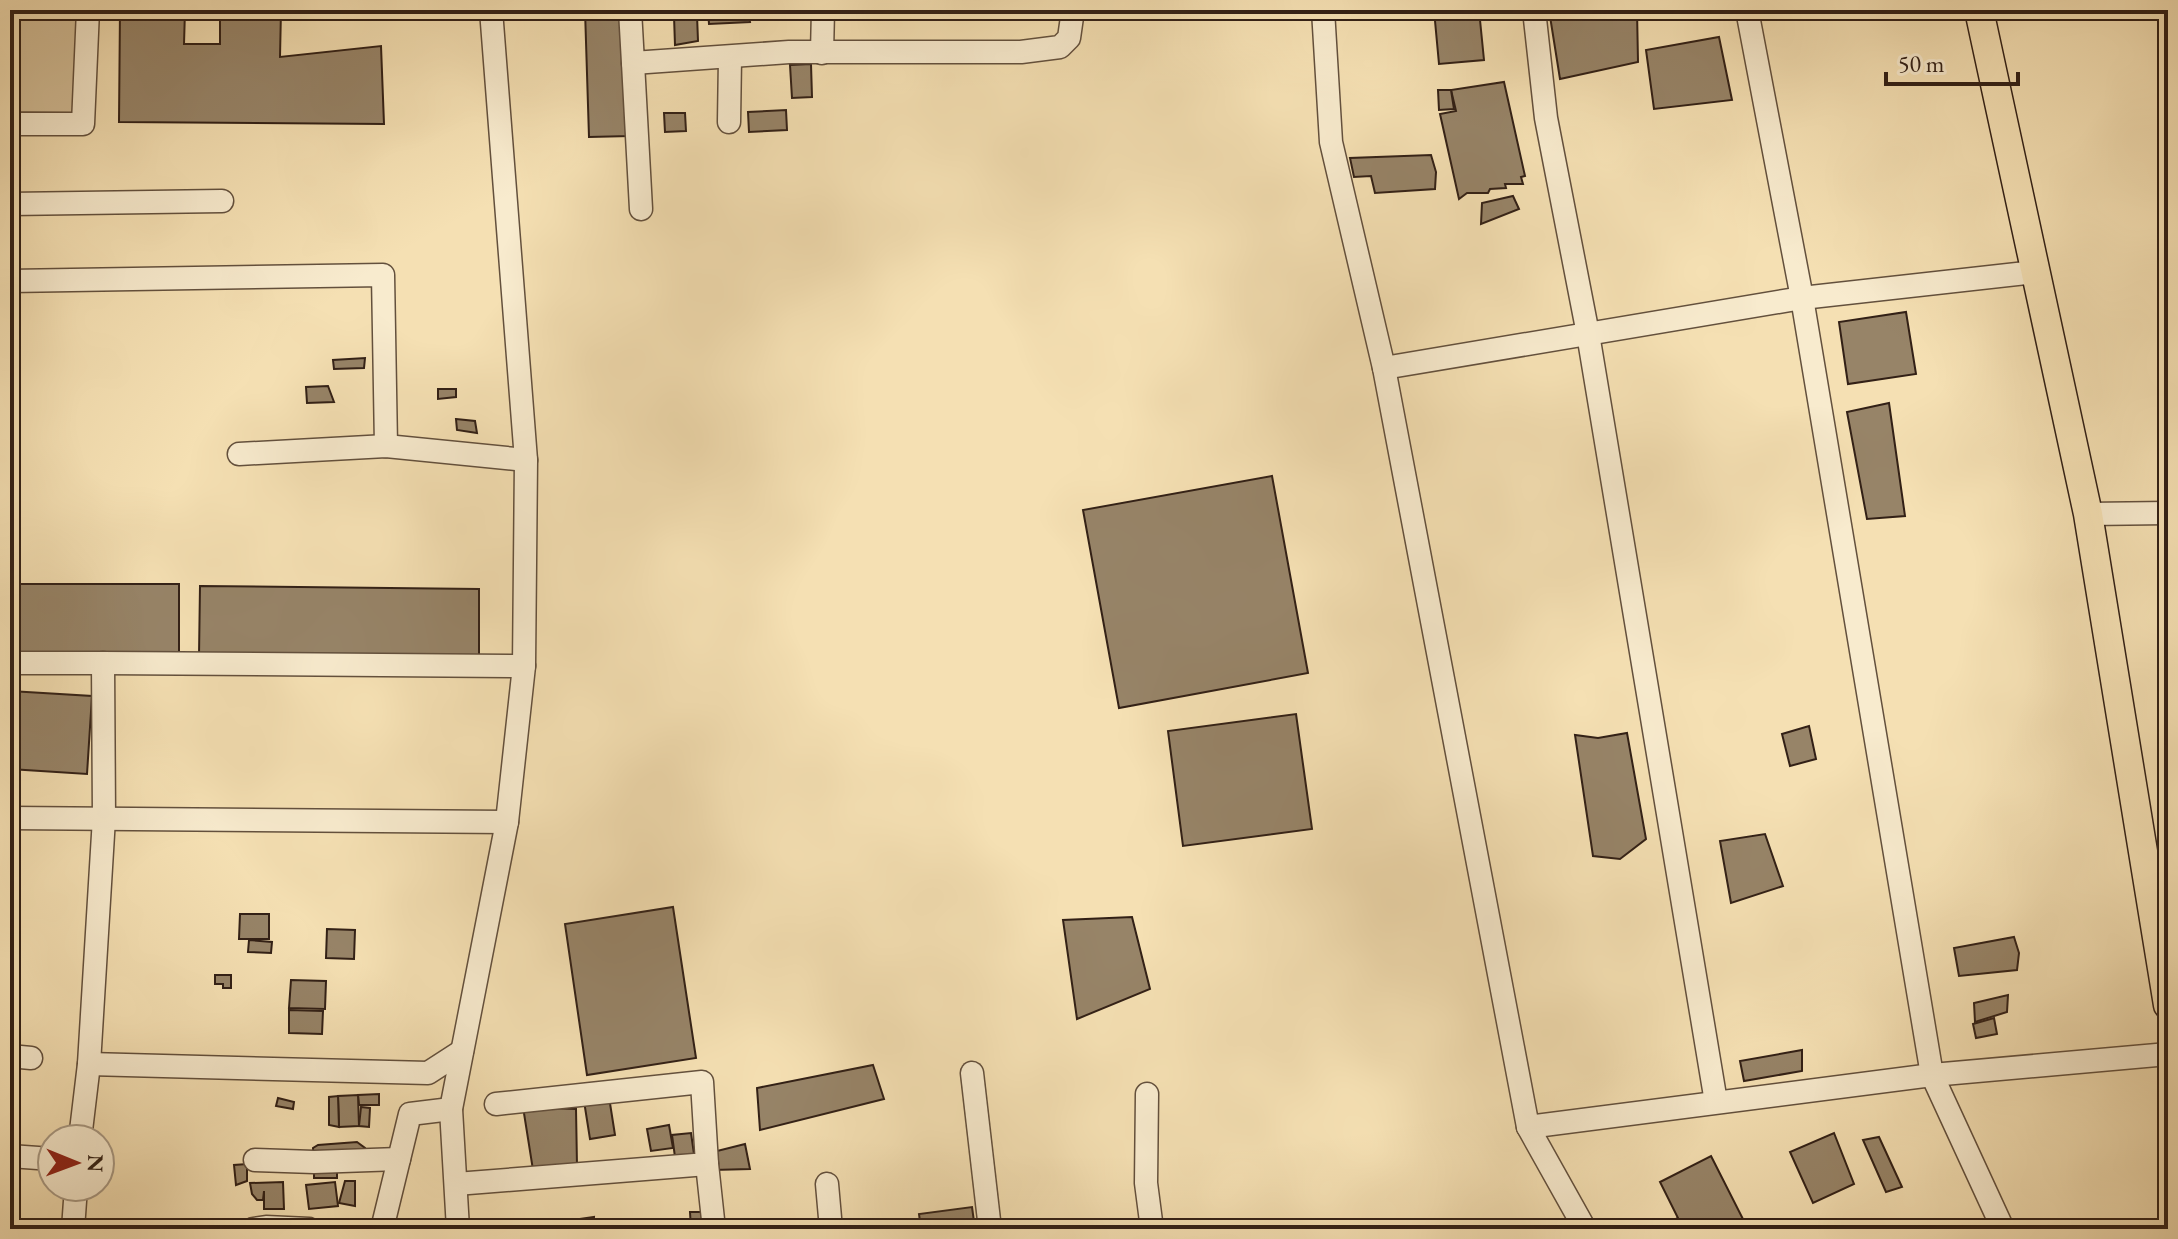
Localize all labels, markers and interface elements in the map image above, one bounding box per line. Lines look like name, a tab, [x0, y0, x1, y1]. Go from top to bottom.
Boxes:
scale bar	[1886, 36, 2018, 86]
text: 50 m	[1898, 48, 1945, 79]
north arrow	[36, 1123, 116, 1203]
text: N	[81, 1154, 110, 1173]

